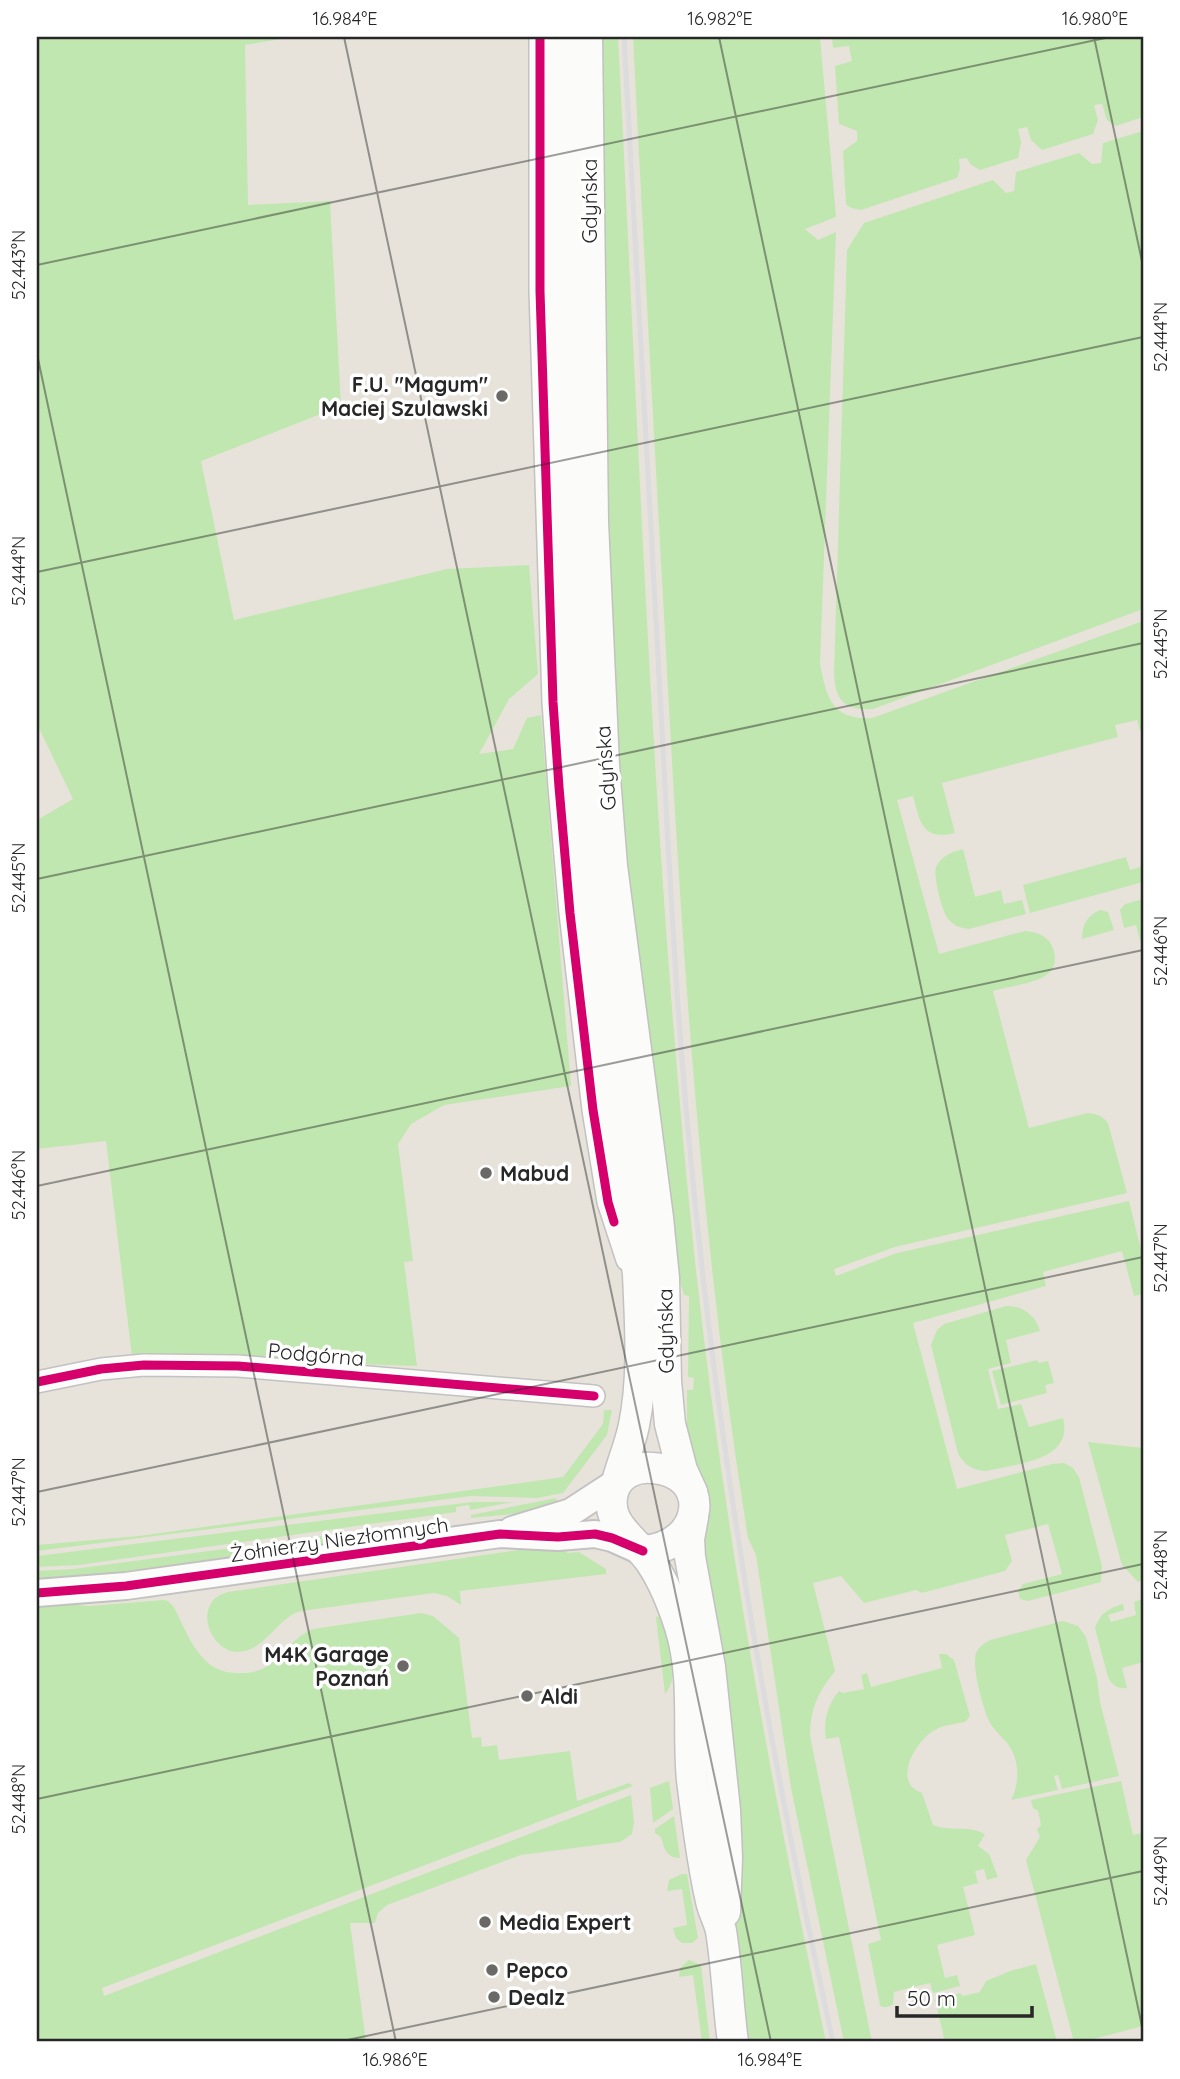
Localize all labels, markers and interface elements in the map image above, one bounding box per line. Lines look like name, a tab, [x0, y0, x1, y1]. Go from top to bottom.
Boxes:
text: 16.984°E	[312, 7, 378, 30]
text: 16.982°E	[687, 7, 753, 30]
text: 16.980°E	[1062, 7, 1128, 30]
street label: Gdyńska	[576, 158, 602, 244]
text: 52.443°N	[7, 230, 30, 300]
text: 52.444°N	[1149, 302, 1172, 372]
place label: F.U. "Magum" Maciej Szulawski	[321, 371, 488, 421]
marker: F.U. "Magum" Maciej Szulawski	[494, 388, 510, 404]
text: 52.444°N	[7, 536, 30, 606]
text: 52.445°N	[1149, 609, 1172, 679]
street label: Gdyńska	[589, 725, 621, 811]
text: 52.445°N	[7, 843, 30, 913]
text: 52.446°N	[1149, 916, 1172, 986]
text: 52.446°N	[7, 1150, 30, 1220]
place label: Mabud	[500, 1160, 569, 1186]
marker: Mabud	[478, 1165, 494, 1181]
text: 52.447°N	[1149, 1223, 1172, 1293]
street label: Gdyńska	[651, 1288, 679, 1374]
street label: Podgórna	[267, 1337, 365, 1371]
text: 52.447°N	[7, 1457, 30, 1527]
street label: Żołnierzy Niezłomnych	[228, 1511, 450, 1567]
text: 52.448°N	[1149, 1530, 1172, 1600]
place label: M4K Garage Poznań	[264, 1641, 389, 1691]
marker: M4K Garage Poznań	[395, 1658, 411, 1674]
place label: Aldi	[541, 1683, 578, 1709]
marker: Aldi	[519, 1688, 535, 1704]
text: 52.448°N	[7, 1764, 30, 1834]
text: 52.449°N	[1149, 1836, 1172, 1906]
place label: Media Expert	[499, 1909, 631, 1935]
marker: Media Expert	[477, 1914, 493, 1930]
place label: Pepco	[506, 1957, 568, 1983]
marker: Pepco	[484, 1962, 500, 1978]
scale bar	[897, 1974, 1031, 2018]
place label: Dealz	[508, 1984, 565, 2010]
text: 50 m	[907, 1985, 956, 2011]
marker: Dealz	[486, 1989, 502, 2005]
text: 16.986°E	[362, 2048, 428, 2071]
text: 16.984°E	[737, 2048, 803, 2071]

